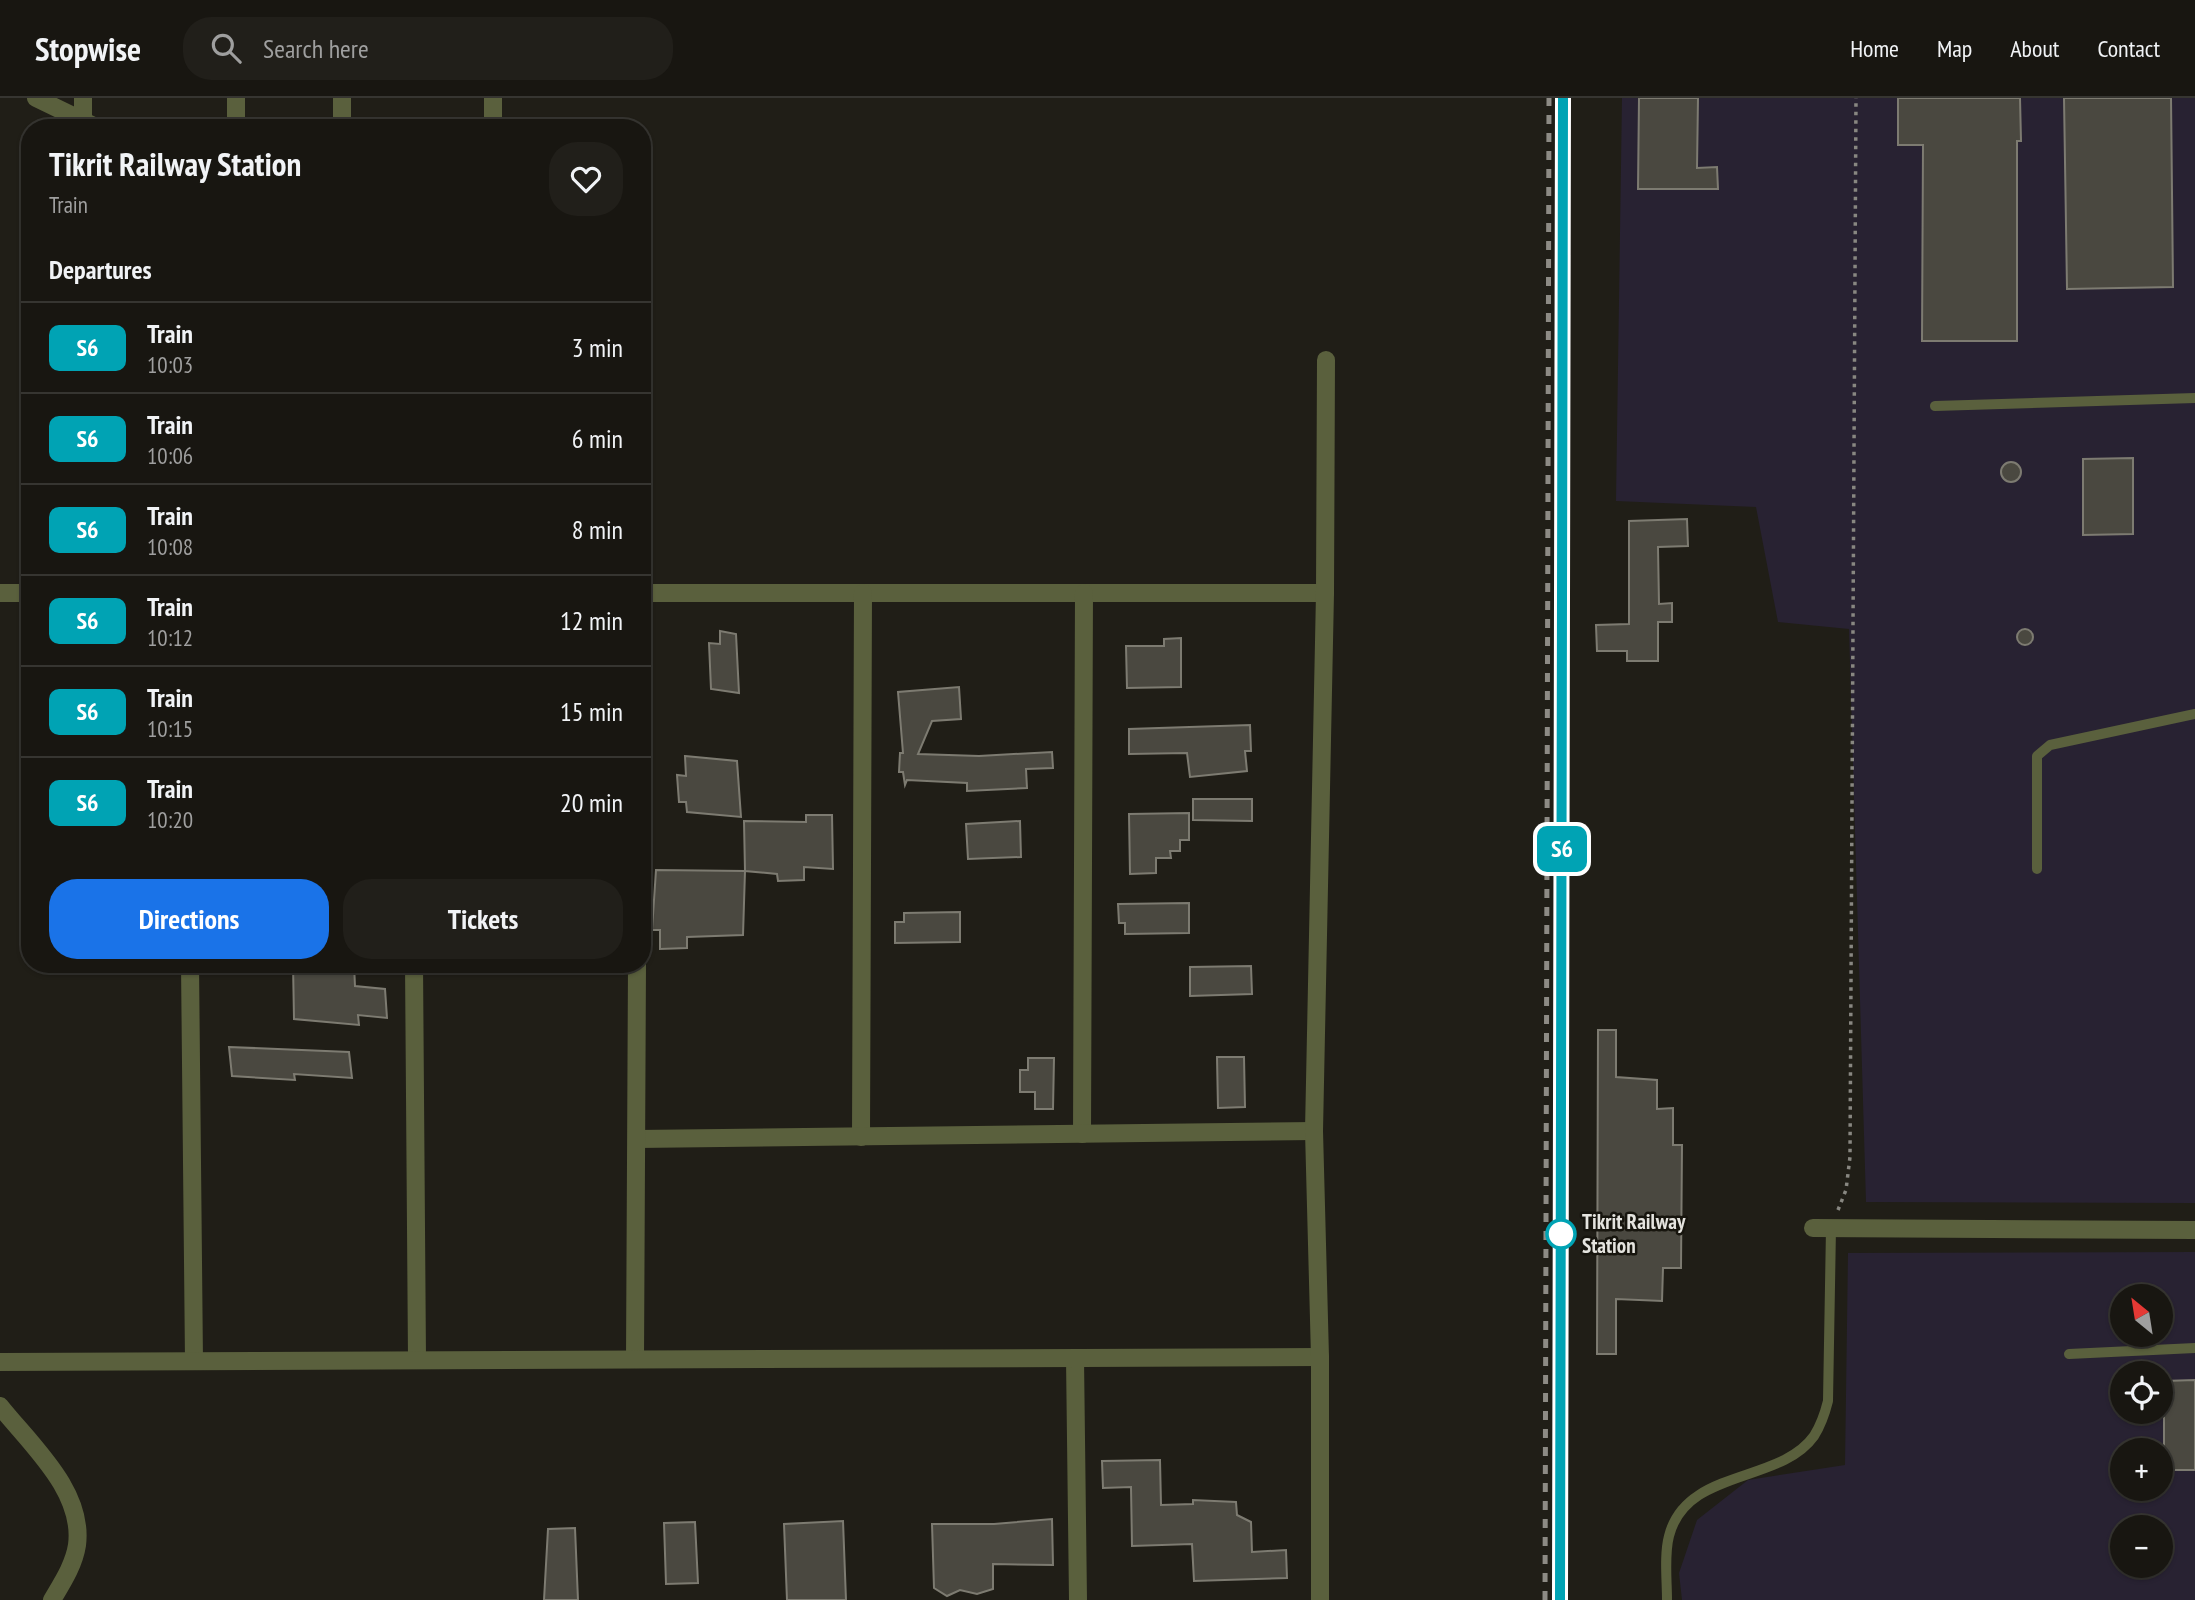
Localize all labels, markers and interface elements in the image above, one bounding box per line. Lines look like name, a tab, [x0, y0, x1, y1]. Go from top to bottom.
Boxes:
search box	[183, 17, 673, 80]
text: Stopwise	[35, 27, 141, 70]
icon: search	[207, 29, 245, 67]
text: Search here	[263, 32, 369, 65]
text: Home	[1850, 33, 1899, 64]
text: Map	[1937, 33, 1972, 64]
text: About	[2010, 33, 2059, 64]
text: Contact	[2097, 33, 2160, 64]
text: Tikrit Railway Station	[49, 142, 301, 185]
button: heart	[549, 142, 623, 216]
text: Train	[49, 190, 88, 219]
text: Departures	[49, 253, 152, 286]
text: Train	[147, 317, 193, 350]
text: 3 min	[572, 331, 623, 364]
text: S6	[76, 332, 99, 363]
text: 10:03	[147, 350, 193, 379]
text: Train	[147, 408, 193, 441]
text: 6 min	[572, 422, 623, 455]
text: S6	[76, 423, 99, 454]
text: 10:06	[147, 441, 193, 470]
text: Train	[147, 499, 193, 532]
text: 8 min	[572, 513, 623, 546]
text: S6	[76, 514, 99, 545]
text: 10:08	[147, 532, 193, 561]
text: Train	[147, 590, 193, 623]
text: 12 min	[560, 604, 623, 637]
text: S6	[76, 605, 99, 636]
text: 10:12	[147, 623, 193, 652]
text: Train	[147, 681, 193, 714]
text: 15 min	[560, 695, 623, 728]
text: S6	[76, 696, 99, 727]
text: 10:15	[147, 714, 193, 743]
text: Train	[147, 772, 193, 805]
text: 20 min	[560, 786, 623, 819]
text: S6	[76, 787, 99, 818]
text: 10:20	[147, 805, 193, 834]
line badge: S6	[1530, 826, 1594, 872]
text: S6	[1551, 833, 1573, 864]
button: Directions	[49, 879, 329, 959]
button: Tickets	[343, 879, 623, 959]
place label: Tikrit Railway Station	[1582, 1208, 1686, 1259]
marker: Tikrit Railway Station	[1546, 1219, 1576, 1249]
north arrow	[2110, 1284, 2174, 1348]
map controls	[2110, 1284, 2173, 1578]
button: locate	[2110, 1361, 2173, 1424]
button: +	[2110, 1438, 2173, 1501]
button: −	[2110, 1515, 2173, 1578]

